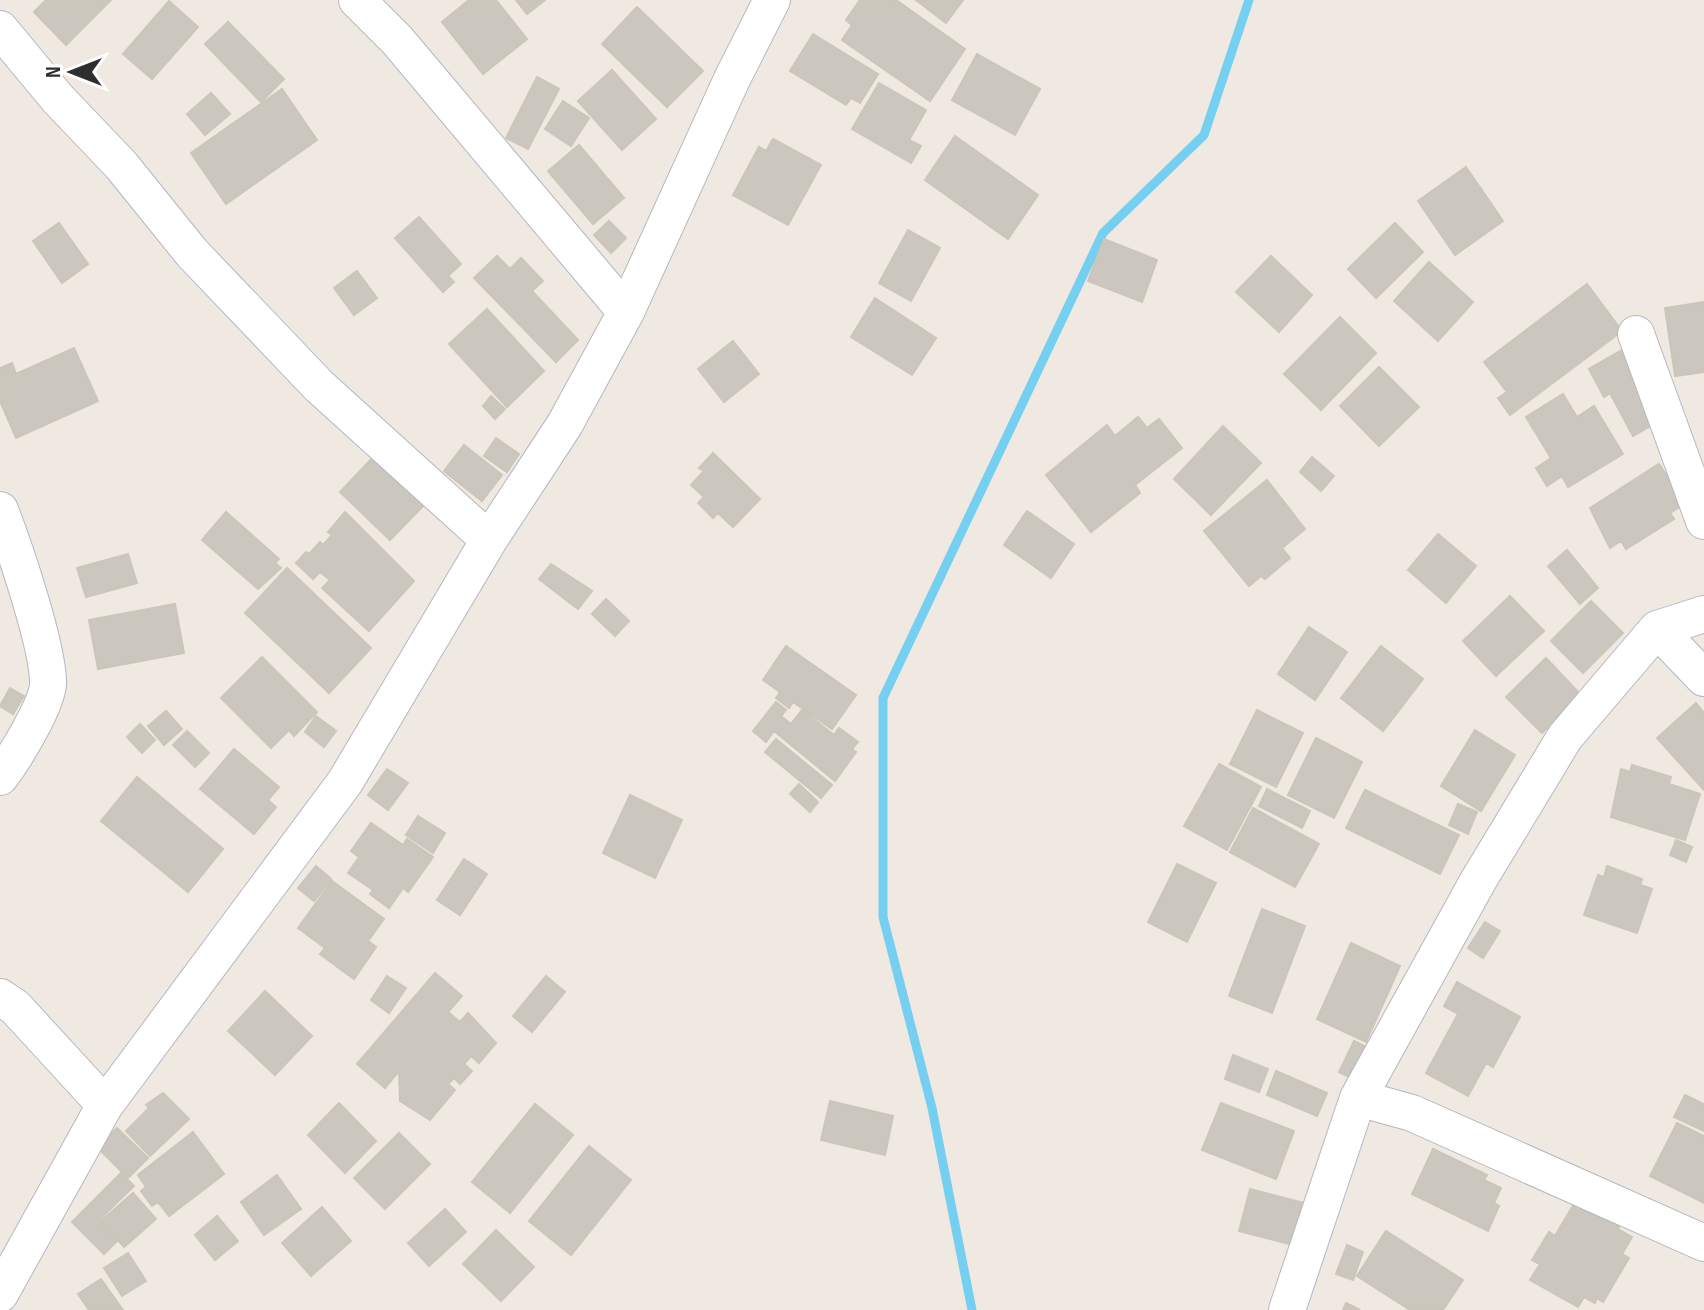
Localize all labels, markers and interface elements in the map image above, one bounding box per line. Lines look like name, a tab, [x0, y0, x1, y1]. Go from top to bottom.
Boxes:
north arrow	[32, 32, 112, 112]
text: N	[40, 66, 67, 78]

